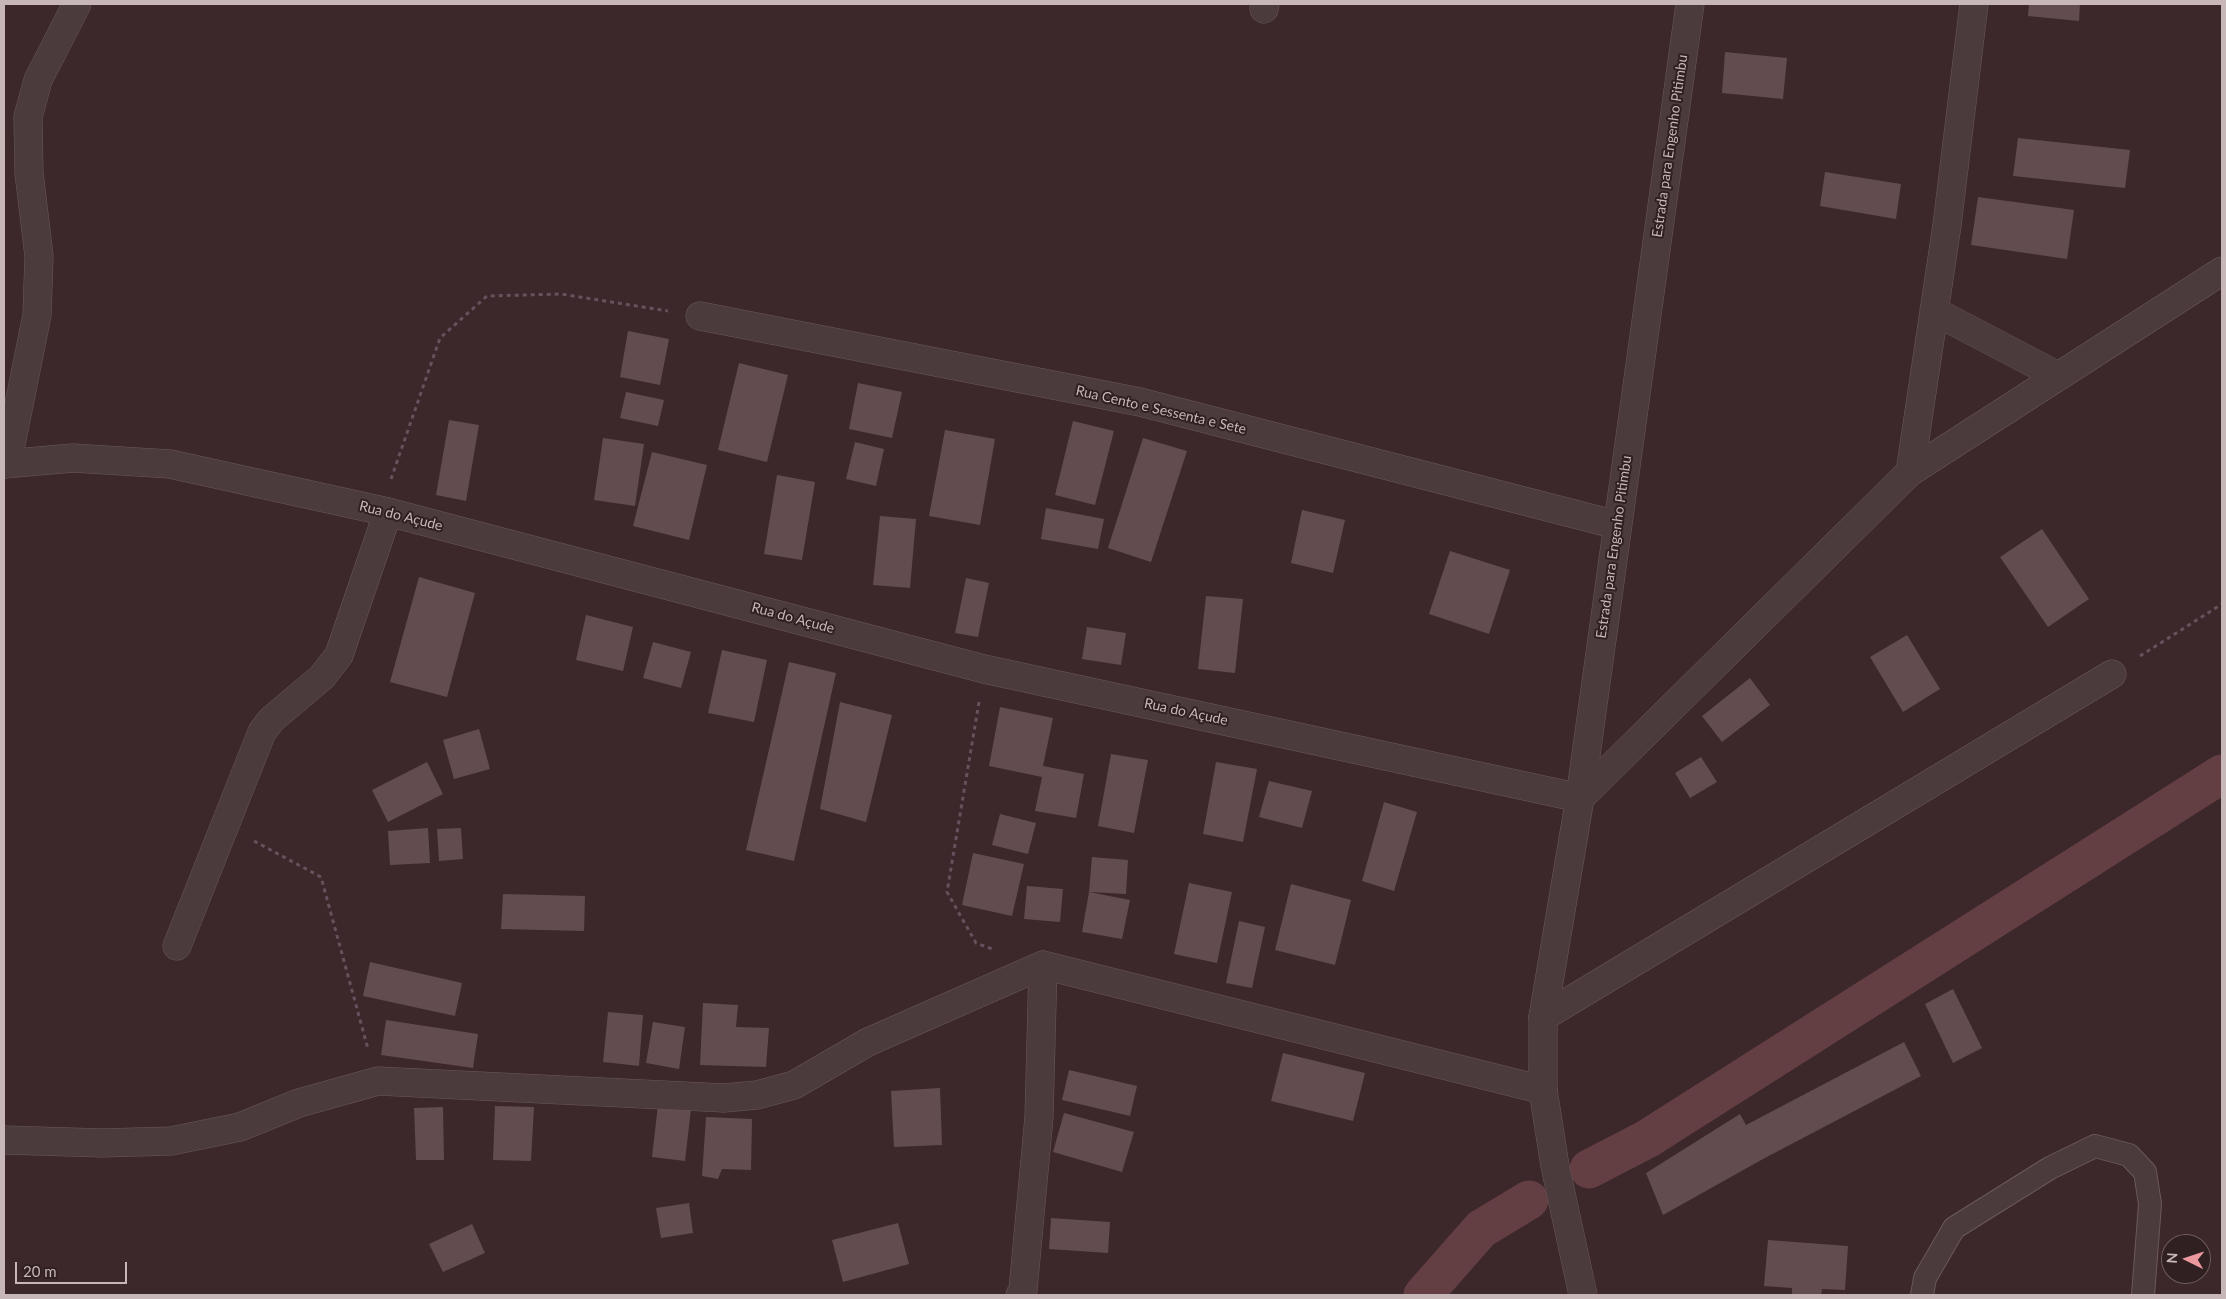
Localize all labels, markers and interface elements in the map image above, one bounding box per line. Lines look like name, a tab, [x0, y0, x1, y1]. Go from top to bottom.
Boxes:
street label: Estrada para Engenho Pitimbu	[1649, 53, 1691, 239]
street label: Rua Cento e Sessenta e Sete	[1074, 382, 1248, 438]
street label: Estrada para Engenho Pitimbu	[1593, 454, 1635, 640]
street label: Rua do Açude	[358, 498, 444, 534]
street label: Rua do Açude	[750, 599, 836, 637]
street label: Rua do Açude	[1143, 695, 1229, 729]
north arrow	[2161, 1234, 2211, 1284]
scale bar	[18, 1252, 130, 1284]
text: N	[2163, 1252, 2180, 1264]
text: 20 m	[23, 1262, 57, 1280]

